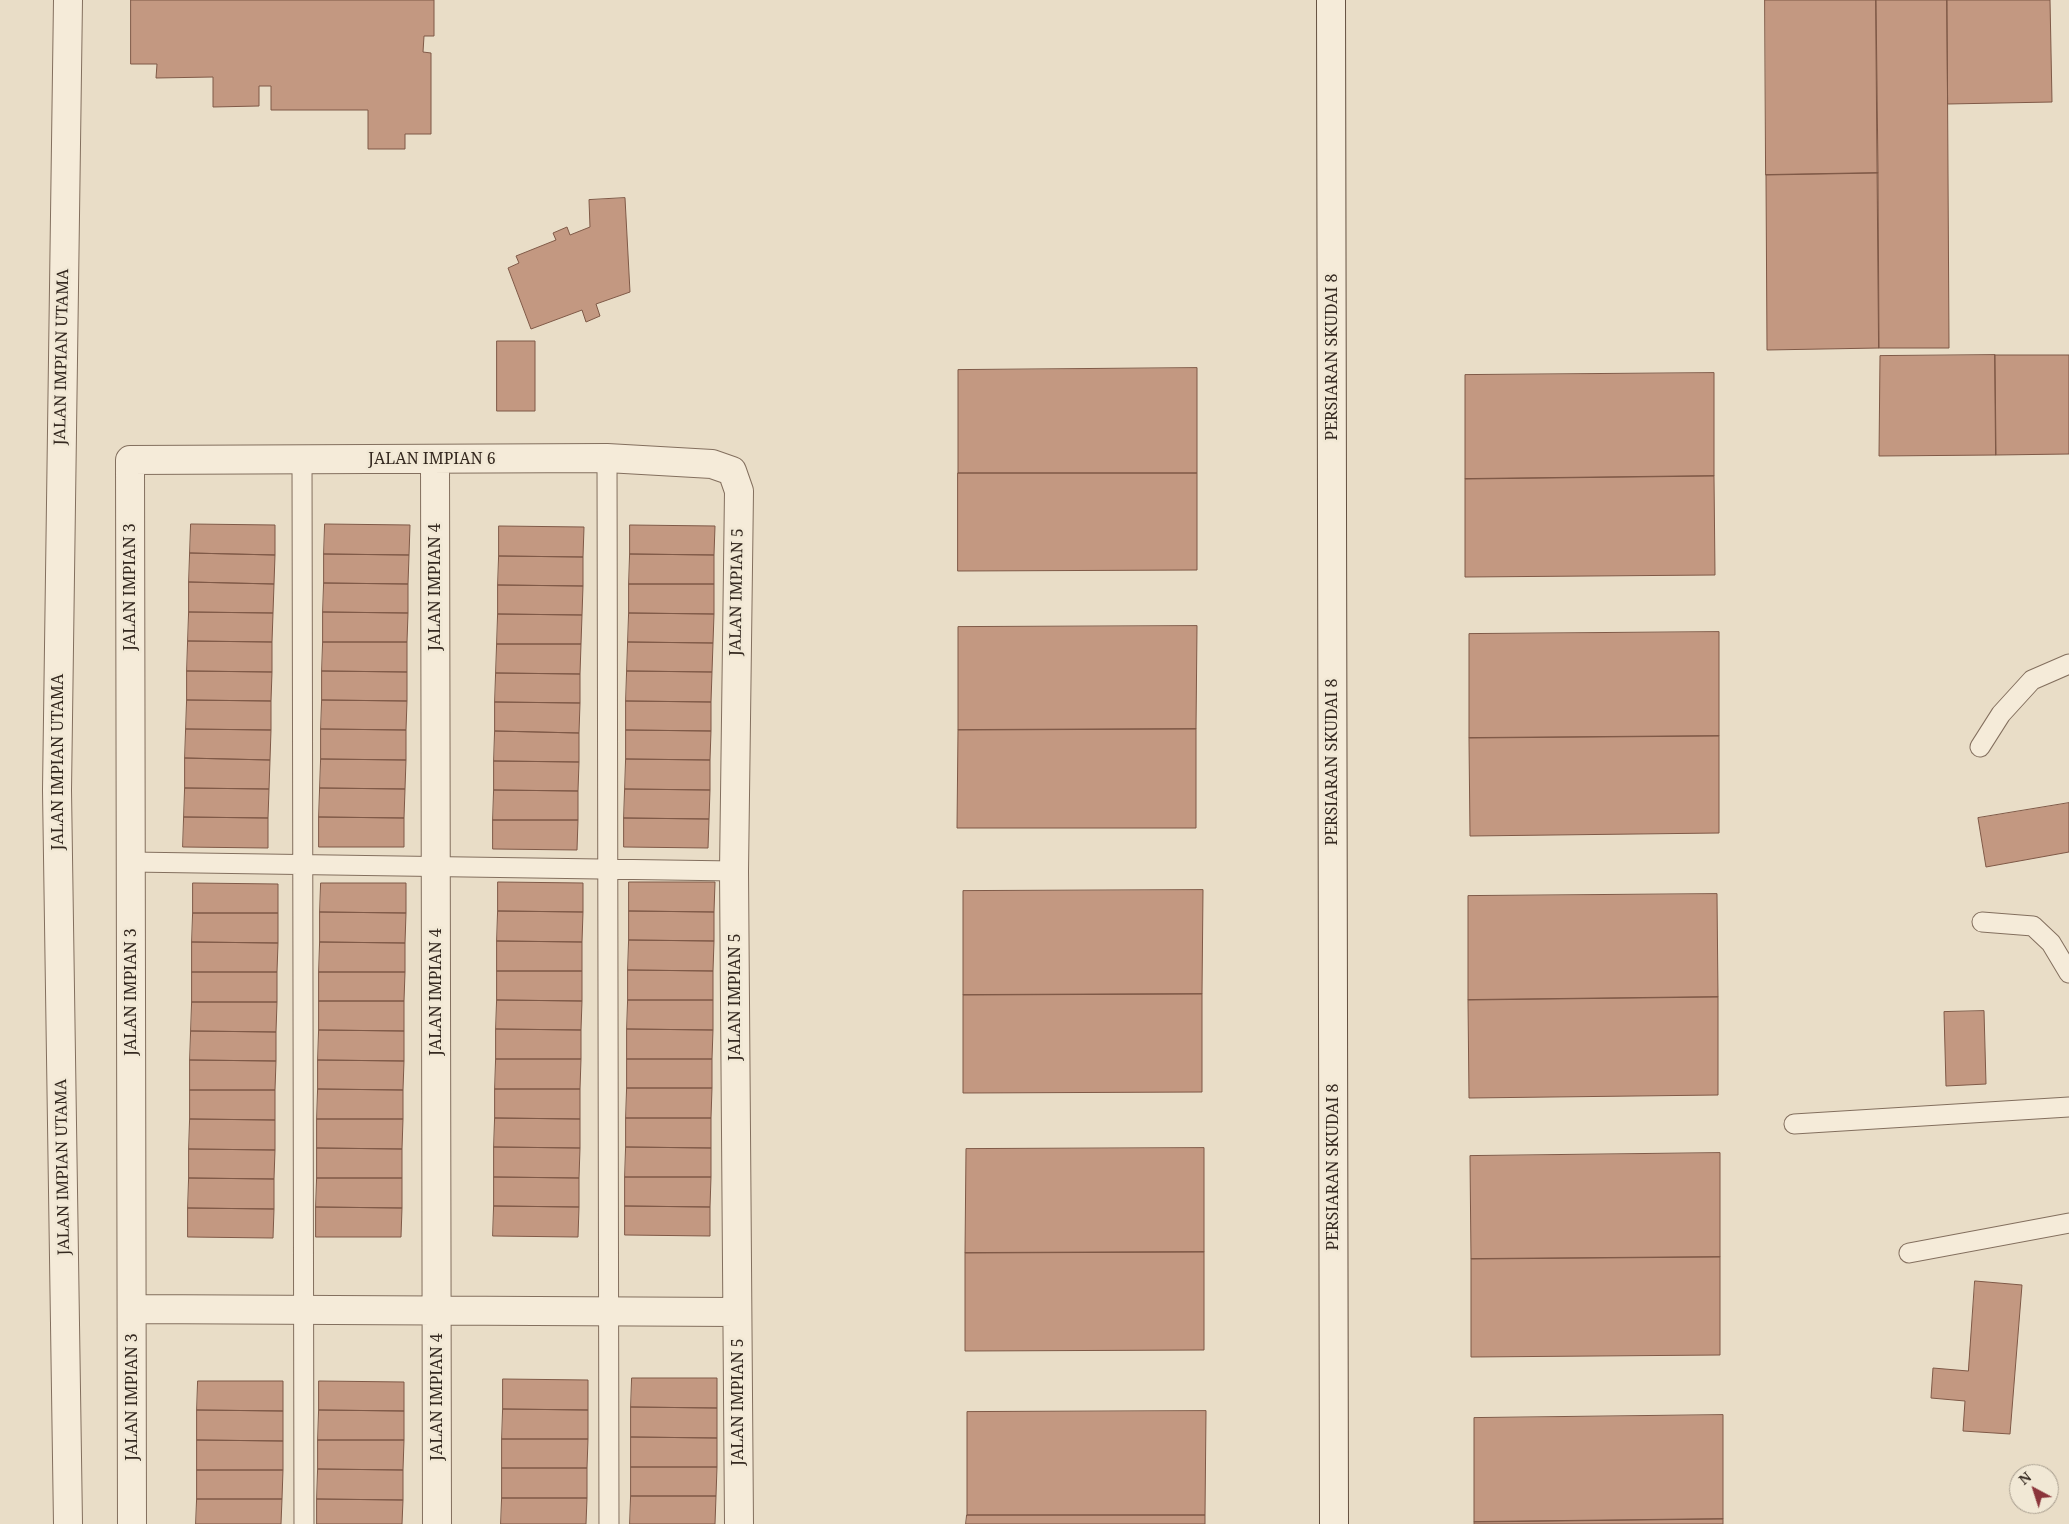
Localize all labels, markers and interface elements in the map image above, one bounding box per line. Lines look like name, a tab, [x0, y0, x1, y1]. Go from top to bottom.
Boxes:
street label: JALAN IMPIAN UTAMA	[51, 269, 73, 445]
street label: PERSIARAN SKUDAI 8	[1322, 273, 1342, 441]
street label: JALAN IMPIAN 6	[368, 449, 496, 469]
street label: JALAN IMPIAN 3	[120, 523, 140, 651]
street label: JALAN IMPIAN 4	[425, 523, 445, 651]
street label: JALAN IMPIAN 5	[726, 528, 748, 656]
street label: JALAN IMPIAN UTAMA	[48, 674, 68, 850]
street label: PERSIARAN SKUDAI 8	[1322, 678, 1342, 846]
street label: JALAN IMPIAN 3	[121, 928, 141, 1056]
street label: JALAN IMPIAN 4	[426, 928, 446, 1056]
street label: JALAN IMPIAN 5	[725, 933, 745, 1061]
street label: JALAN IMPIAN UTAMA	[52, 1079, 74, 1255]
street label: PERSIARAN SKUDAI 8	[1323, 1083, 1343, 1251]
street label: JALAN IMPIAN 3	[122, 1333, 142, 1461]
street label: JALAN IMPIAN 4	[427, 1333, 447, 1461]
street label: JALAN IMPIAN 5	[728, 1338, 748, 1466]
north arrow	[2009, 1464, 2059, 1514]
text: N	[2014, 1467, 2035, 1489]

